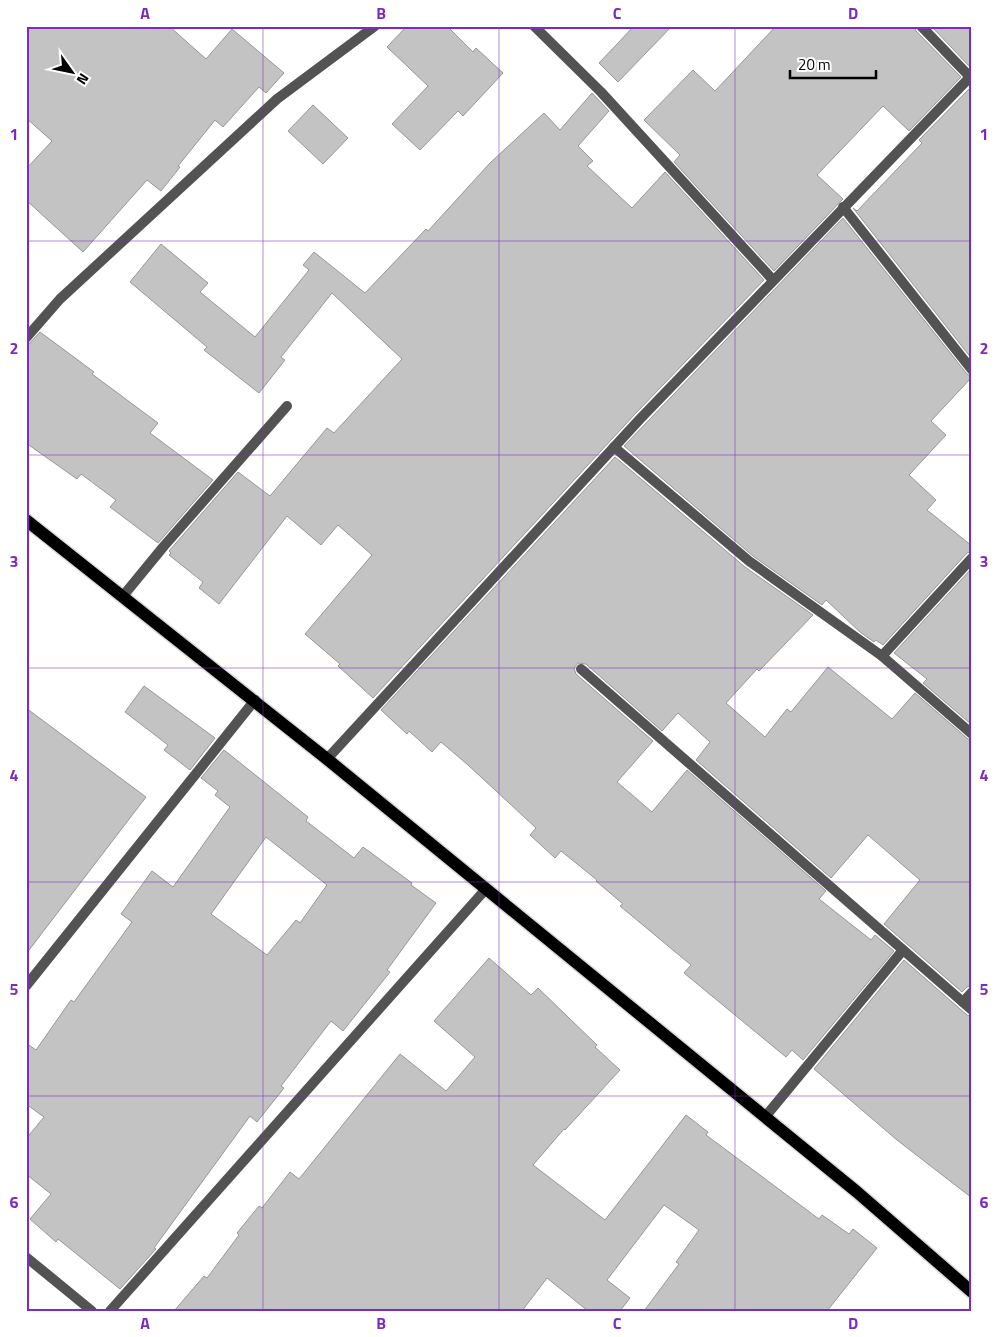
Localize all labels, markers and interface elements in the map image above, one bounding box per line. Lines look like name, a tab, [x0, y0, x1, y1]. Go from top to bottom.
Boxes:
text: A	[140, 1, 150, 25]
text: B	[376, 1, 386, 25]
text: C	[613, 1, 622, 25]
text: D	[848, 1, 858, 25]
north arrow	[48, 48, 98, 98]
scale bar	[790, 48, 877, 80]
text: 20 m	[798, 53, 831, 76]
text: N	[72, 70, 95, 89]
text: 1	[10, 122, 18, 146]
text: 1	[980, 122, 988, 146]
text: 2	[10, 336, 18, 360]
text: 2	[980, 336, 988, 360]
text: 3	[10, 549, 18, 573]
text: 3	[980, 549, 988, 573]
text: 4	[10, 763, 19, 787]
text: 4	[980, 763, 989, 787]
text: 5	[10, 977, 19, 1001]
text: 5	[980, 977, 989, 1001]
text: 6	[10, 1190, 19, 1214]
text: 6	[980, 1190, 989, 1214]
text: A	[140, 1311, 150, 1335]
text: B	[376, 1311, 386, 1335]
text: C	[613, 1311, 622, 1335]
text: D	[848, 1311, 858, 1335]

